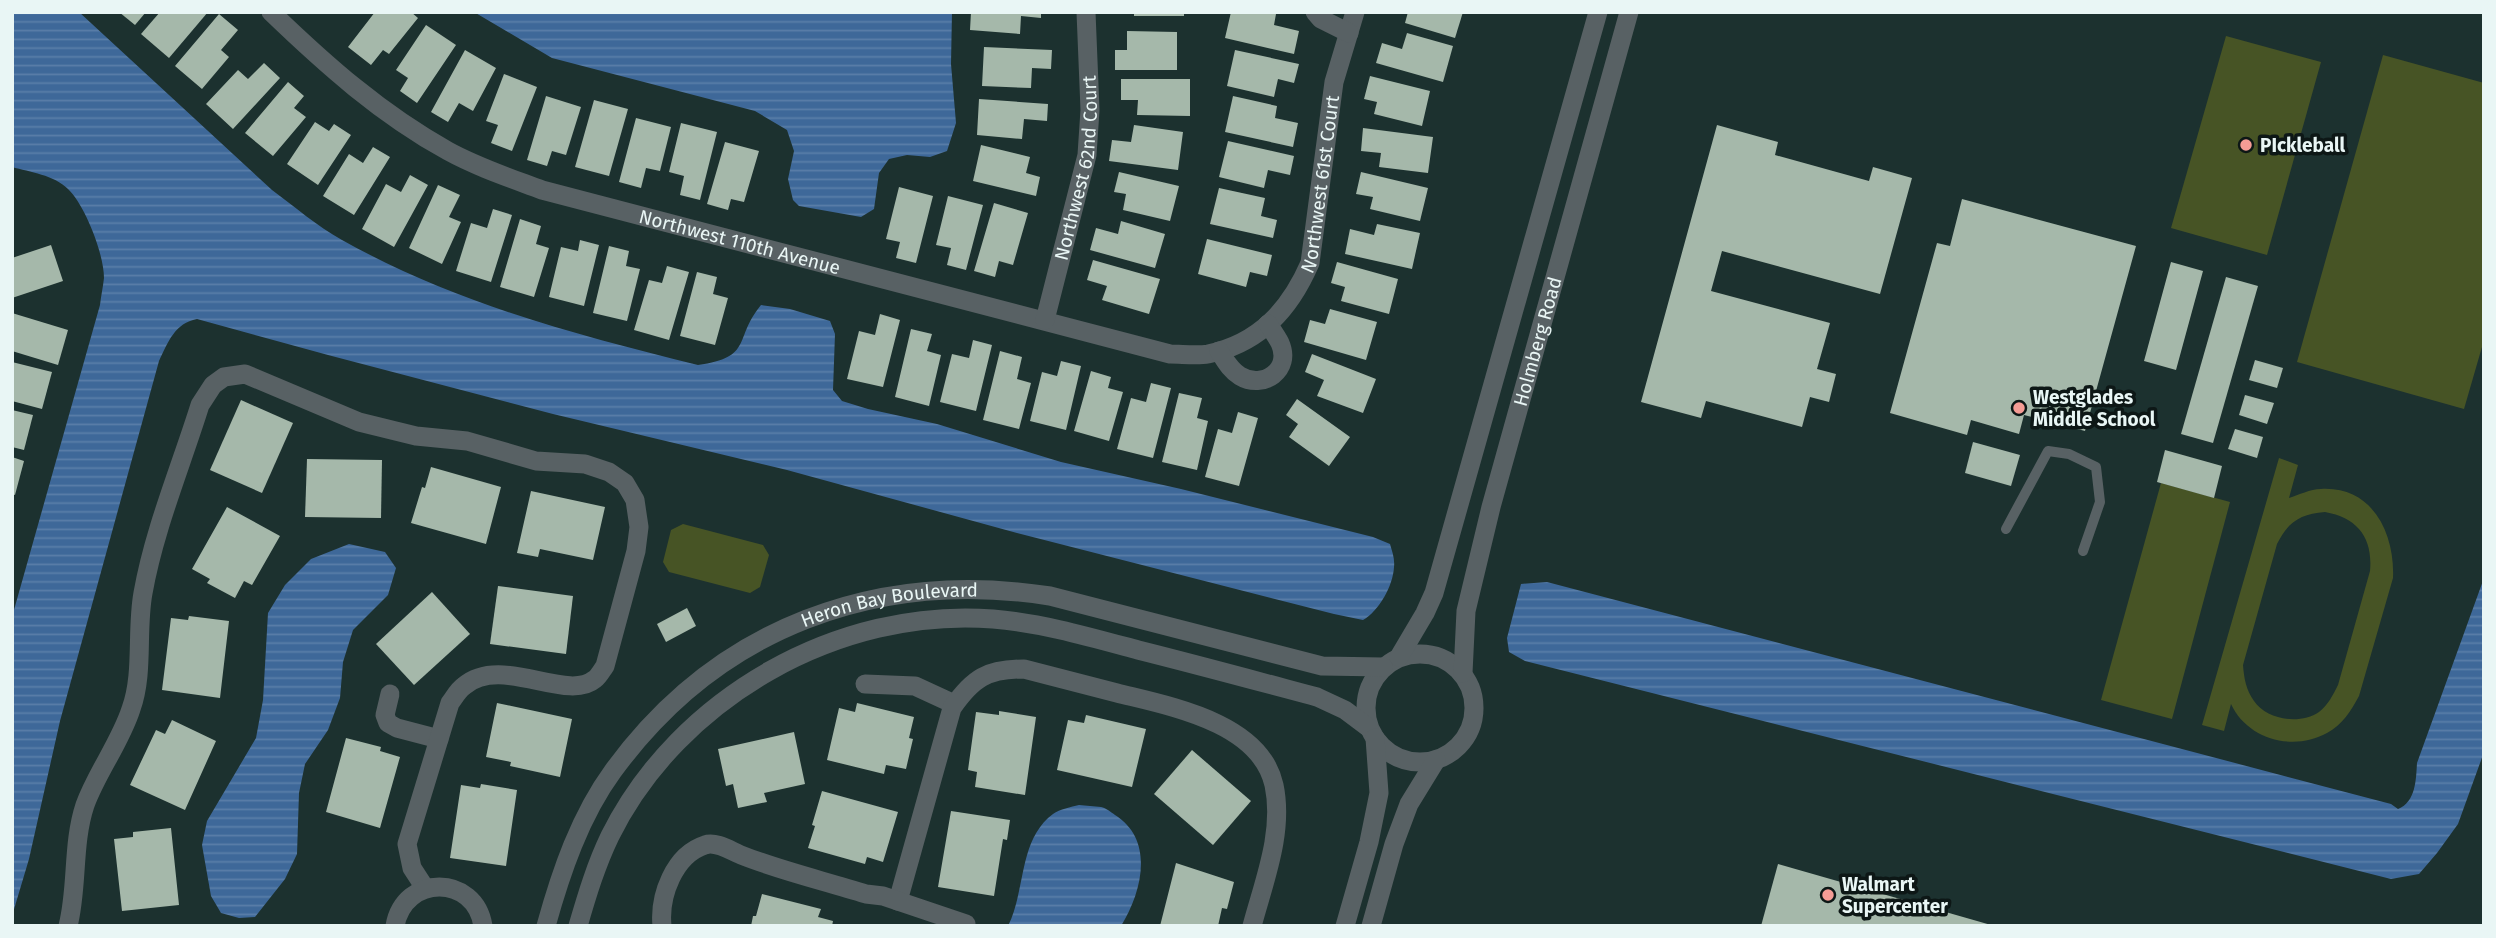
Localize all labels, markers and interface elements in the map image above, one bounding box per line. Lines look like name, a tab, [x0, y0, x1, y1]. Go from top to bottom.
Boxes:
street label: Northwest 62nd Court	[1049, 75, 1102, 263]
street label: Northwest 61st Court	[1295, 94, 1344, 277]
place label: PIckleball	[2260, 134, 2346, 157]
marker: PIckleball	[2238, 137, 2254, 153]
street label: Northwest 110th Avenue	[637, 204, 843, 279]
street label: Holmberg Road	[1508, 274, 1566, 409]
place label: Westglades Middle School	[2033, 386, 2156, 431]
marker: Westglades Middle School	[2011, 400, 2027, 416]
street label: Heron Bay Boulevard	[797, 578, 978, 632]
place label: Walmart Supercenter	[1842, 873, 1948, 918]
marker: Walmart Supercenter	[1820, 887, 1836, 903]

